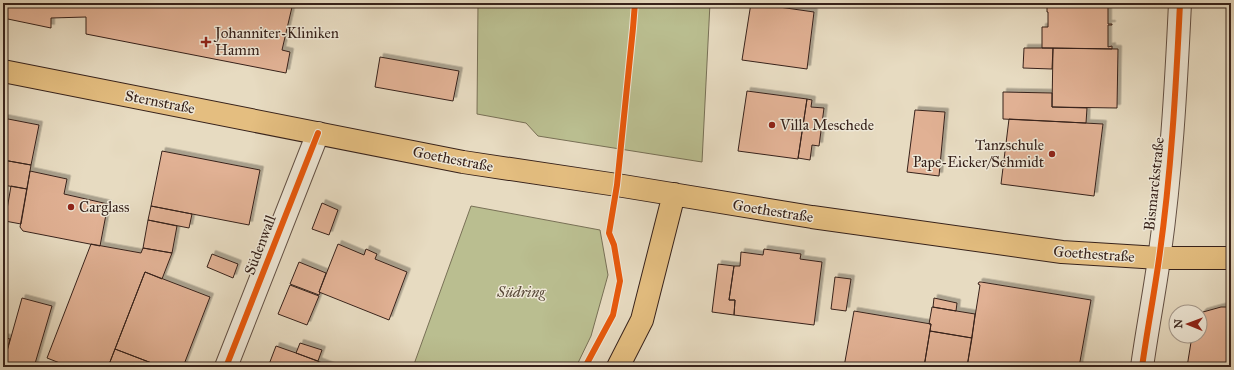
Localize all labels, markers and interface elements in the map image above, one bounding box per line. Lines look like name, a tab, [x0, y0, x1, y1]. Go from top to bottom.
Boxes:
place label: Johanniter-Kliniken Hamm	[213, 24, 339, 59]
marker: Johanniter-Kliniken Hamm	[200, 36, 212, 48]
street label: Sternstraße	[124, 86, 196, 118]
place label: Villa Meschede	[779, 116, 874, 134]
marker: Villa Meschede	[767, 120, 777, 130]
place label: Tanzschule Pape-Eicker/Schmidt	[913, 136, 1045, 171]
street label: Bismarckstraße	[1140, 136, 1168, 232]
street label: Goethestraße	[411, 142, 495, 176]
marker: Tanzschule Pape-Eicker/Schmidt	[1047, 149, 1057, 159]
street label: Goethestraße	[731, 196, 815, 226]
place label: Carglass	[79, 198, 130, 216]
marker: Carglass	[66, 202, 76, 212]
street label: Südenwall	[240, 212, 280, 277]
street label: Goethestraße	[1053, 242, 1135, 266]
park label: Südring	[496, 283, 546, 301]
north arrow	[1168, 304, 1208, 344]
text: N	[1172, 318, 1185, 329]

